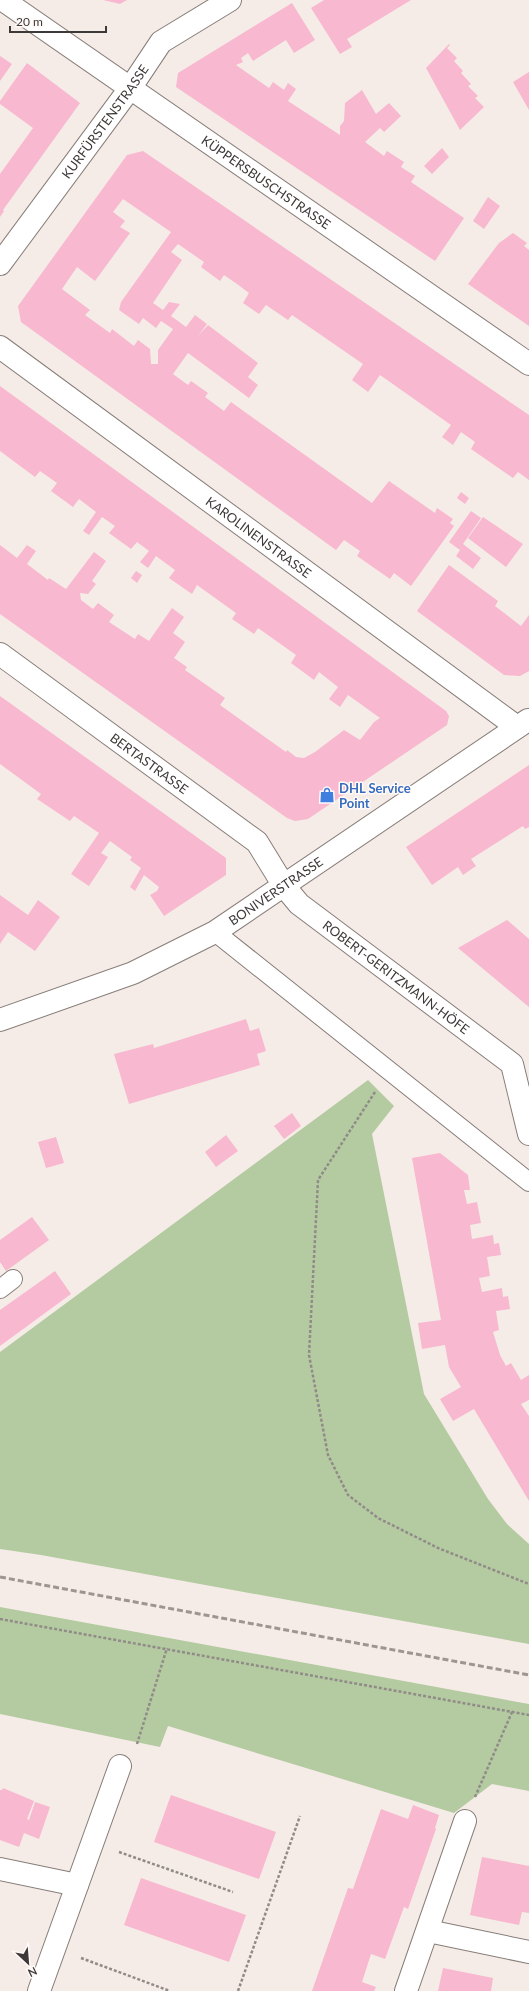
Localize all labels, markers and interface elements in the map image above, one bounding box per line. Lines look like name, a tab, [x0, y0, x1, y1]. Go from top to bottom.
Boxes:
scale bar	[10, 8, 106, 34]
text: 20 m	[16, 14, 43, 29]
street label: KURFÜRSTENSTRASSE	[58, 62, 152, 182]
street label: KÜPPERSBUSCHSTRASSE	[198, 132, 334, 232]
street label: KAROLINENSTRASSE	[203, 493, 315, 581]
street label: BERTASTRASSE	[107, 729, 191, 797]
place label: DHL Service Point	[339, 780, 411, 811]
shop icon: DHL Service Point	[318, 786, 336, 804]
street label: BONIVERSTRASSE	[226, 853, 326, 928]
street label: ROBERT-GERITZMANN-HÖFE	[320, 917, 473, 1037]
north arrow	[8, 1943, 48, 1983]
text: N	[26, 1965, 39, 1980]

